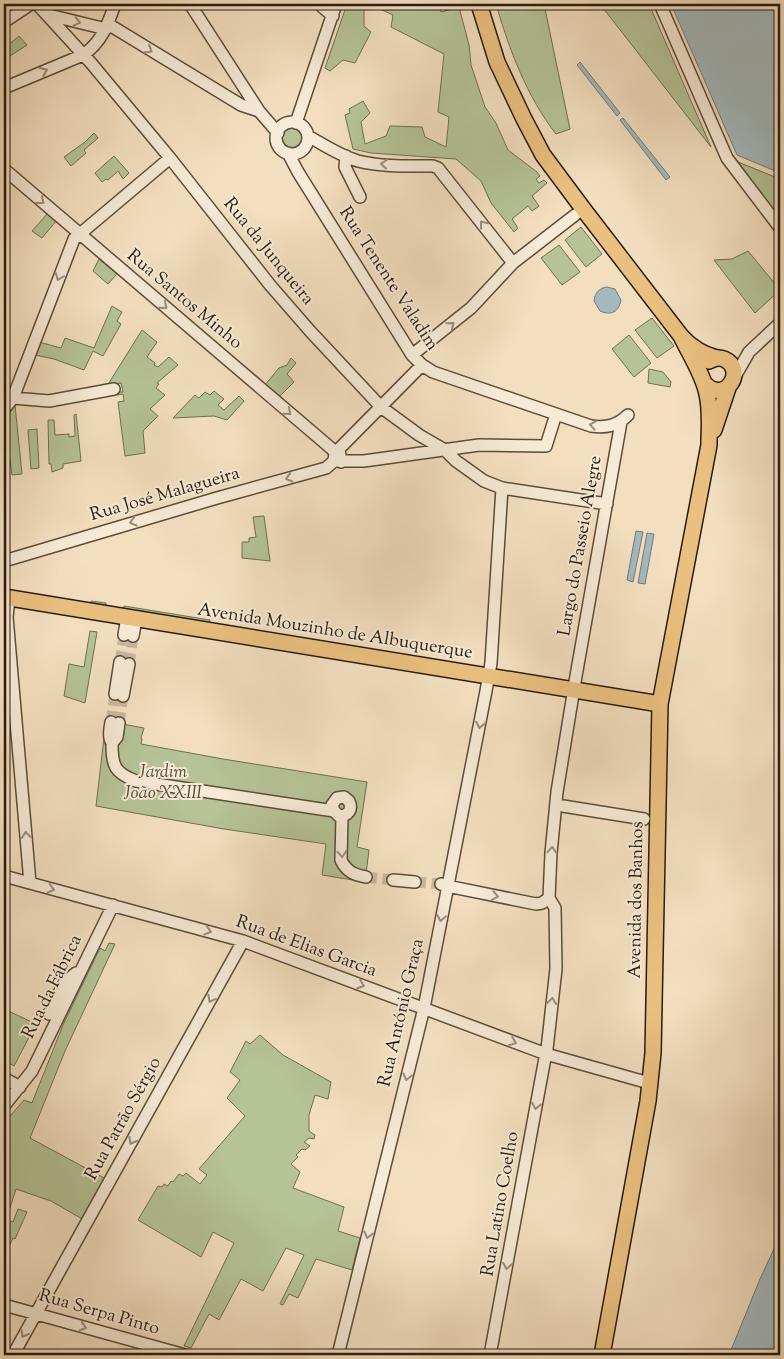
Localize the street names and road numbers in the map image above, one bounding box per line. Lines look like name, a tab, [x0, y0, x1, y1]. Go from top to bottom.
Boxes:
street label: Rua da Junqueira	[216, 193, 320, 311]
street label: Rua Tenente Valadim	[332, 202, 444, 356]
street label: Rua Santos Minho	[121, 244, 248, 356]
street label: Largo do Passeio Alegre	[552, 454, 610, 638]
street label: Rua José Malagueira	[87, 461, 243, 529]
street label: Avenida Mouzinho de Albuquerque	[196, 597, 474, 667]
street label: Avenida dos Banhos	[623, 821, 651, 979]
street label: Rua de Elias Garcia	[232, 909, 380, 985]
street label: Rua da Fábrica	[17, 930, 89, 1044]
street label: Rua António Graça	[372, 936, 432, 1090]
street label: Rua Patrão Sérgio	[79, 1053, 169, 1185]
street label: Rua Latino Coelho	[475, 1129, 527, 1278]
street label: Rua Serpa Pinto	[36, 1283, 162, 1343]

